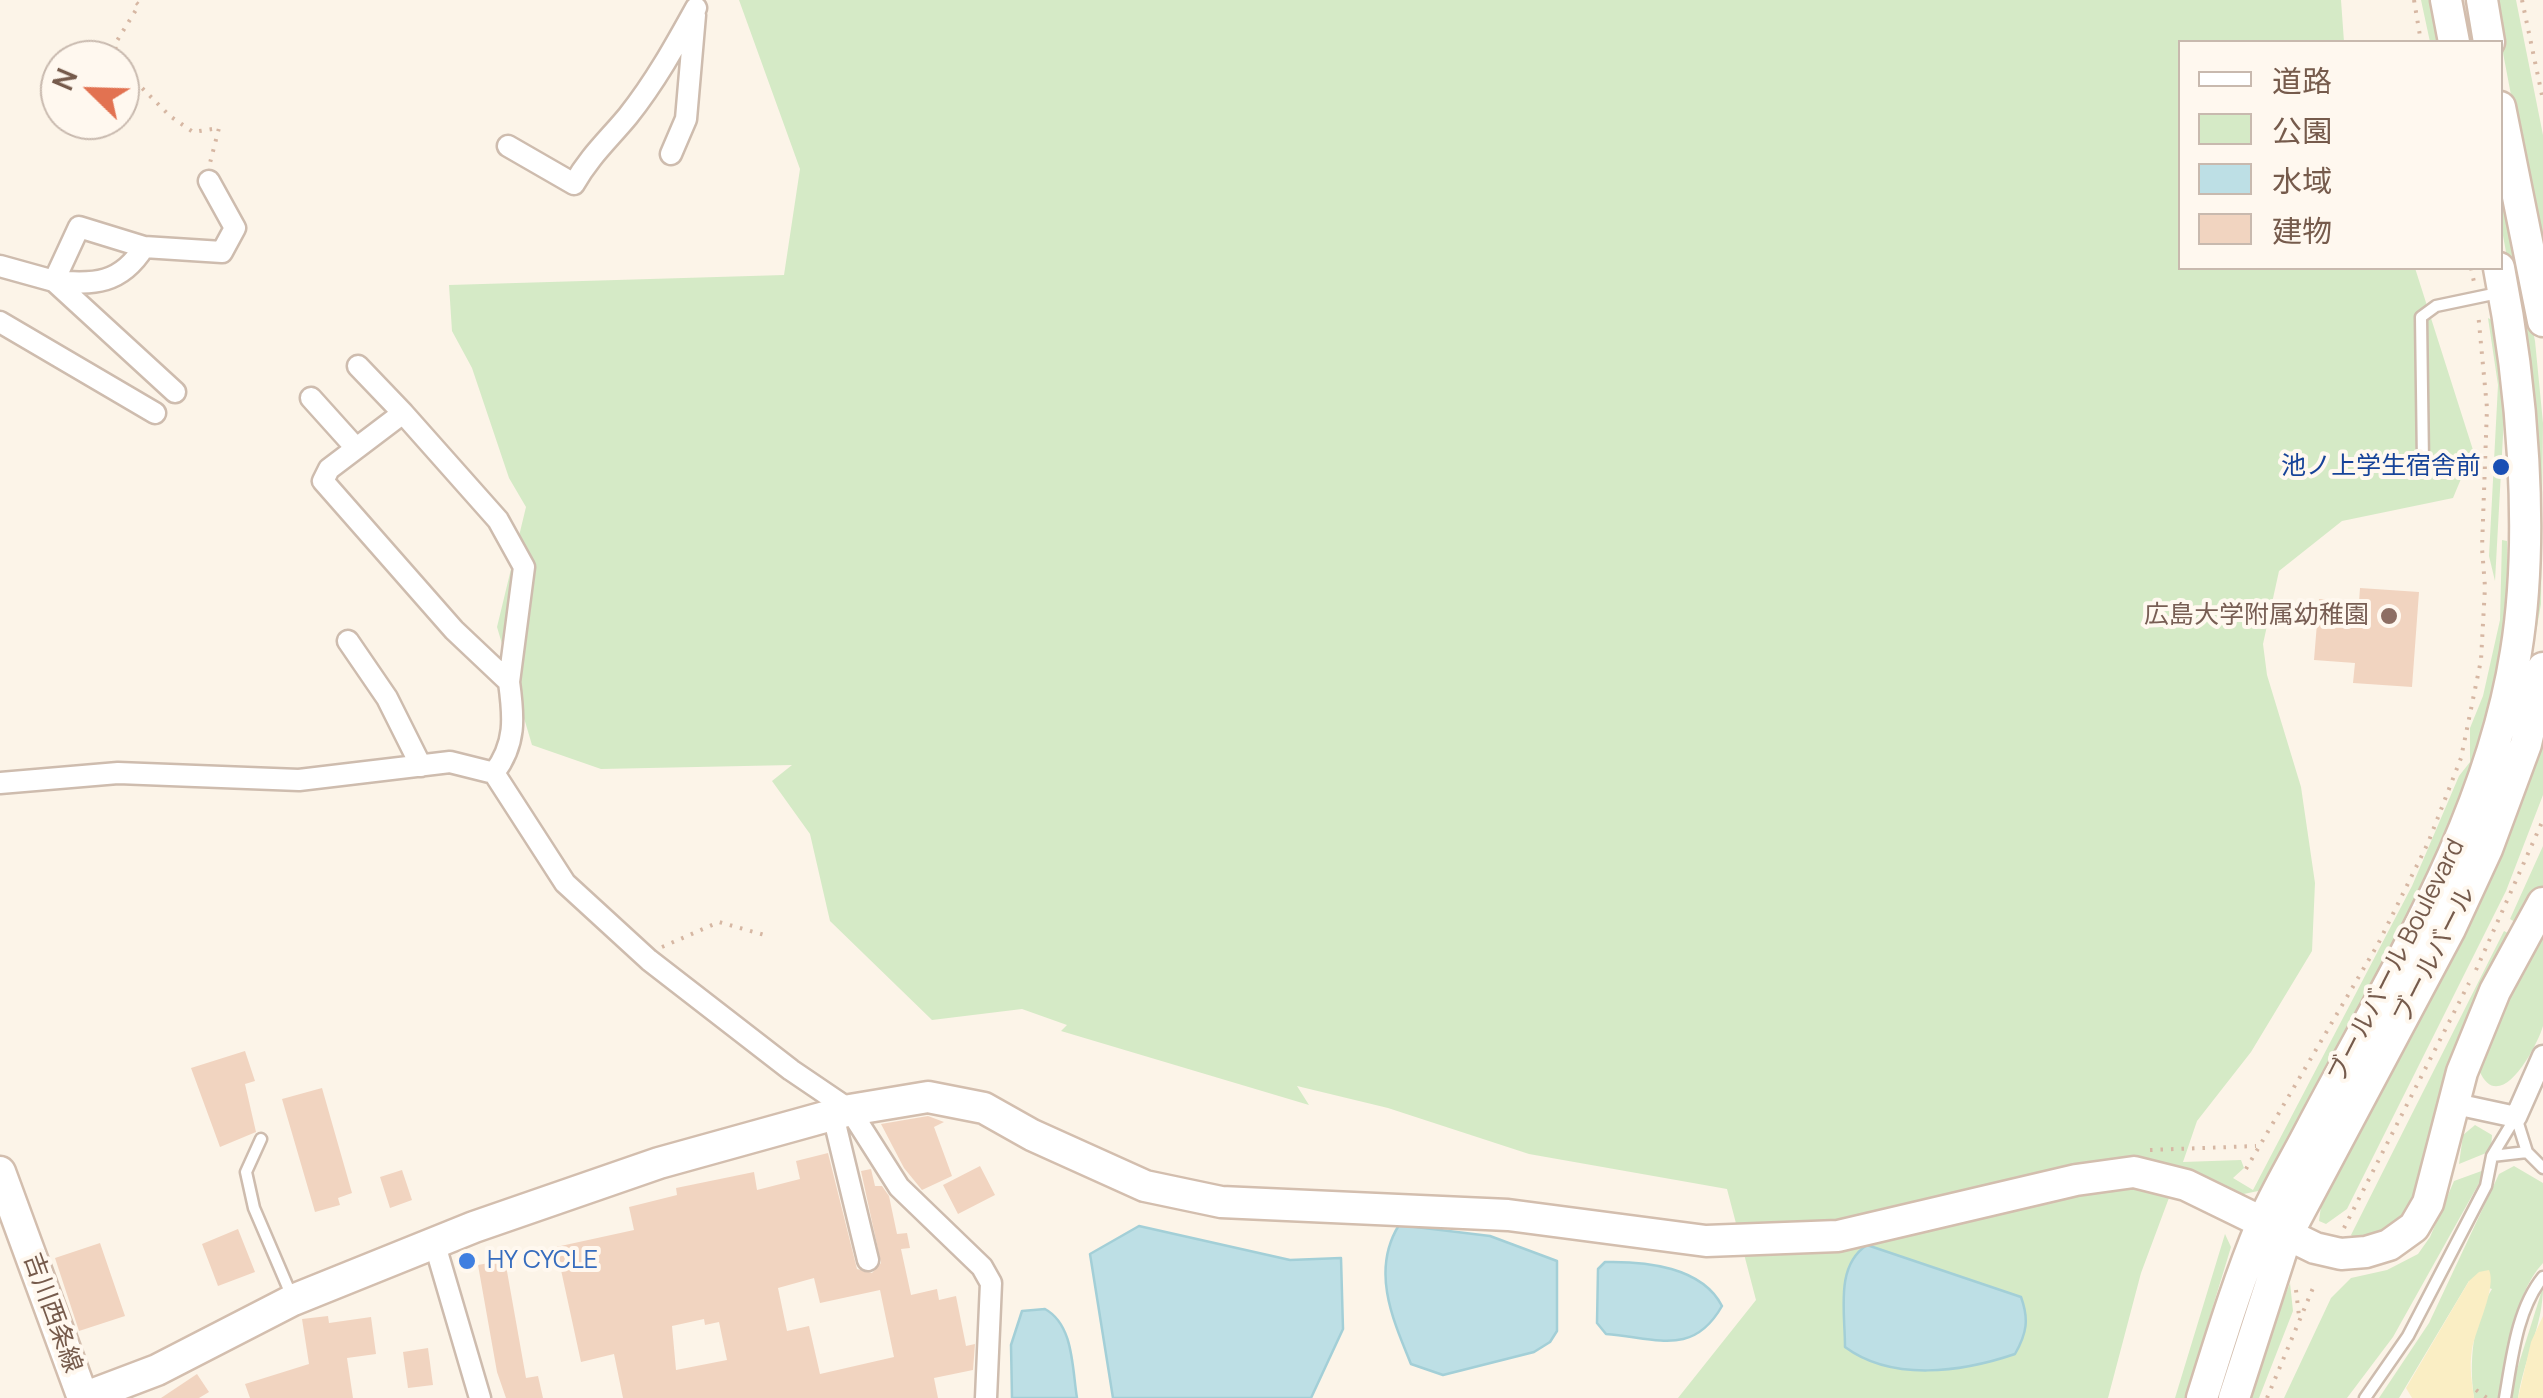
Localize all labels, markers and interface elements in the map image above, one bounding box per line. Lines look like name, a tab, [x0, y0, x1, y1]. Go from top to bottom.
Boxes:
north arrow	[40, 40, 140, 140]
legend	[2178, 40, 2503, 270]
text: 道路	[2272, 60, 2332, 101]
text: N	[43, 62, 86, 96]
text: 公園	[2272, 110, 2332, 151]
text: 水域	[2272, 160, 2332, 201]
text: 建物	[2272, 210, 2332, 251]
place label: 池ノ上学生宿舎前	[2281, 452, 2481, 482]
marker: 池ノ上学生宿舎前	[2490, 456, 2512, 478]
place label: 広島大学附属幼稚園	[2144, 601, 2369, 631]
marker: 広島大学附属幼稚園	[2378, 605, 2400, 627]
street label: ブールバール Boulevard	[2322, 834, 2472, 1088]
street label: ブールバール	[2388, 881, 2482, 1029]
place label: HY CYCLE	[487, 1246, 598, 1276]
street label: 吉川西条線	[17, 1249, 87, 1377]
marker: HY CYCLE	[456, 1250, 478, 1272]

